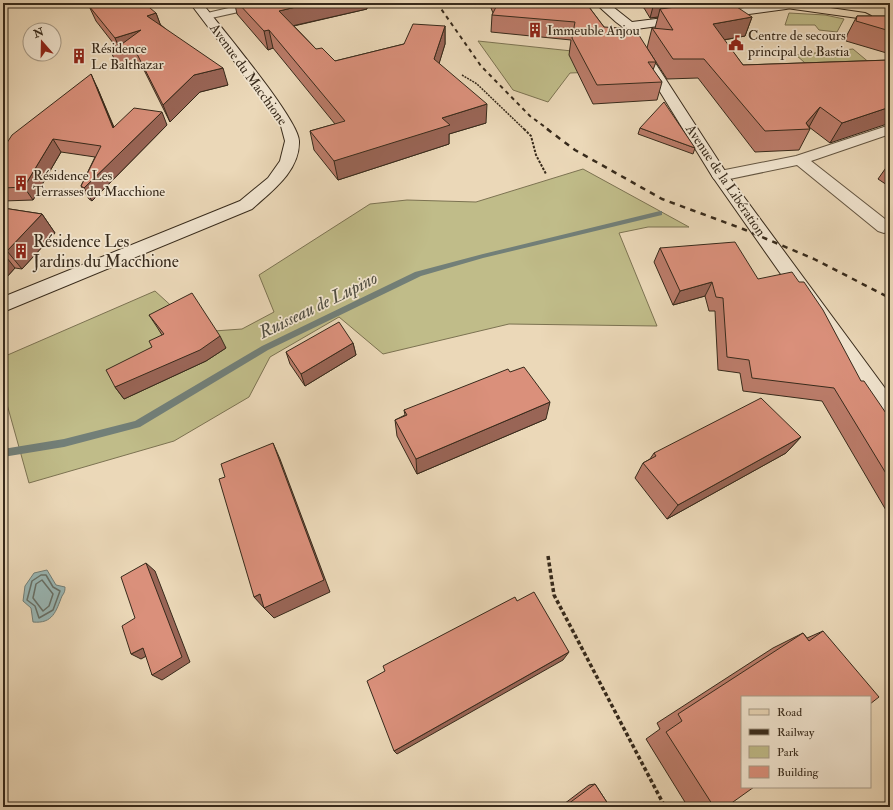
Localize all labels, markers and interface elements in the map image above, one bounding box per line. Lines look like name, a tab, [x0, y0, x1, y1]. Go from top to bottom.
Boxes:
street label: Avenue du Macchione	[205, 19, 291, 129]
building icon: Immeuble Anjou	[526, 21, 544, 39]
north arrow	[22, 22, 62, 62]
place label: Immeuble Anjou	[547, 22, 640, 39]
text: N	[31, 25, 47, 41]
place label: Centre de secours principal de Bastia	[747, 27, 850, 61]
public building icon: Centre de secours principal de Bastia	[727, 34, 745, 52]
place label: Résidence Le Balthazar	[91, 40, 165, 73]
building icon: Résidence Le Balthazar	[70, 47, 88, 65]
street label: Avenue de la Libération	[681, 120, 769, 239]
place label: Résidence Les Terrasses du Macchione	[33, 167, 165, 200]
building icon: Résidence Les Terrasses du Macchione	[12, 174, 30, 192]
place label: Résidence Les Jardins du Macchione	[32, 231, 179, 273]
building icon: Résidence Les Jardins du Macchione	[12, 242, 30, 260]
water label: Ruisseau de Lupino	[254, 267, 381, 345]
legend	[741, 696, 871, 788]
text: Road	[777, 705, 802, 720]
text: Railway	[777, 725, 815, 740]
text: Park	[777, 745, 799, 760]
text: Building	[777, 765, 820, 780]

